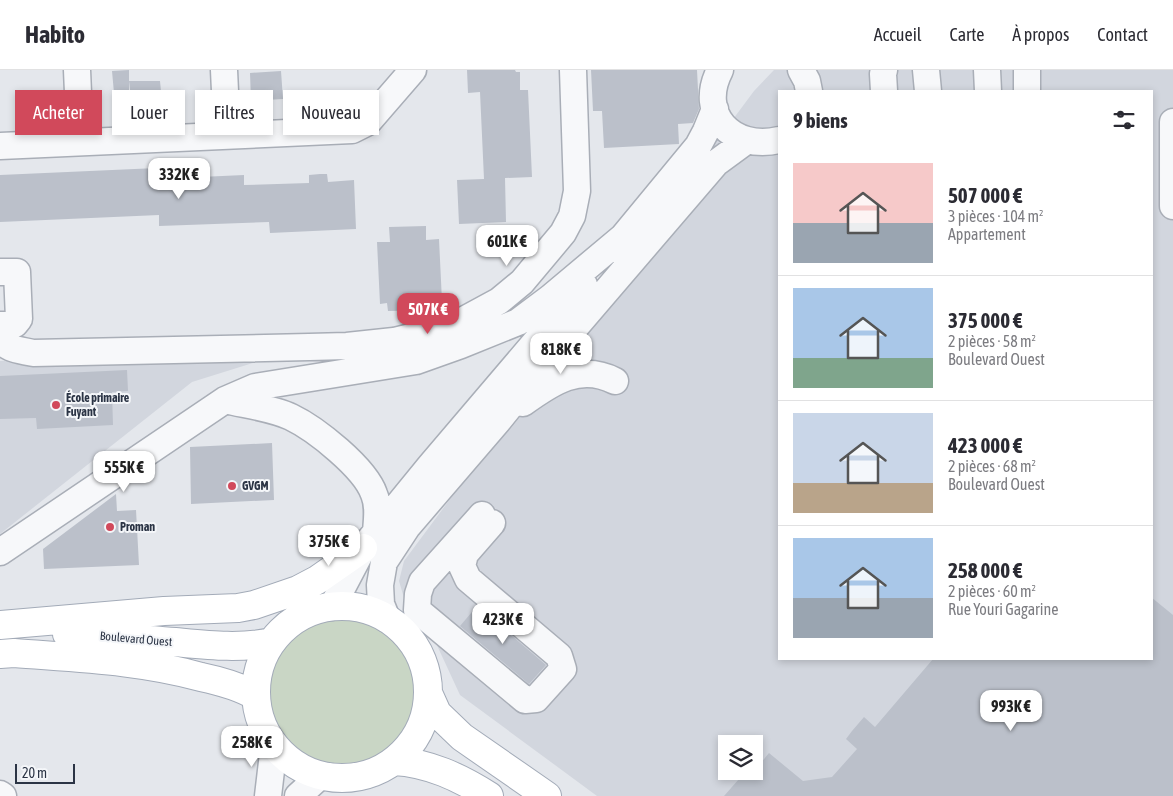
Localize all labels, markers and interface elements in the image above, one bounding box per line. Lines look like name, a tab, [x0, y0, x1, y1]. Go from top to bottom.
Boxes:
text: Habito	[25, 21, 85, 48]
text: Accueil	[874, 24, 922, 45]
text: Carte	[950, 24, 984, 45]
text: À propos	[1012, 24, 1069, 45]
text: Contact	[1097, 24, 1148, 45]
chip: Acheter	[15, 90, 102, 135]
chip: Louer	[112, 90, 185, 135]
chip: Filtres	[195, 90, 273, 135]
chip: Nouveau	[283, 90, 379, 135]
icon: filters	[1110, 106, 1138, 134]
text: 9 biens	[793, 108, 848, 132]
pin: 332K €	[138, 158, 220, 200]
text: 332K €	[159, 165, 199, 183]
icon: home	[833, 183, 893, 243]
text: 507 000 €	[948, 183, 1022, 207]
text: 3 pièces · 104 m²	[948, 207, 1044, 225]
pin: 601K €	[466, 224, 548, 267]
text: Appartement	[948, 225, 1026, 243]
text: 601K €	[487, 232, 527, 250]
pin: 507K €	[387, 292, 469, 335]
text: 507K €	[408, 300, 448, 318]
icon: home	[833, 308, 893, 368]
text: 375 000 €	[948, 308, 1022, 332]
pin: 818K €	[520, 332, 602, 375]
text: 2 pièces · 58 m²	[948, 332, 1036, 350]
text: 818K €	[541, 340, 581, 358]
text: Boulevard Ouest	[948, 350, 1045, 368]
place label: École primaire Fuyant	[66, 390, 130, 419]
marker: École primaire Fuyant	[50, 399, 62, 411]
icon: home	[833, 433, 893, 493]
text: 423 000 €	[948, 433, 1022, 457]
pin: 555K €	[83, 450, 165, 493]
text: 2 pièces · 68 m²	[948, 457, 1036, 475]
text: 555K €	[104, 458, 144, 476]
text: Boulevard Ouest	[948, 475, 1045, 493]
place label: GVGM	[242, 479, 269, 493]
marker: GVGM	[226, 480, 238, 492]
place label: Proman	[120, 520, 155, 534]
marker: Proman	[104, 521, 116, 533]
pin: 375K €	[288, 524, 370, 567]
text: 375K €	[309, 532, 349, 550]
icon: home	[833, 558, 893, 618]
text: 258 000 €	[948, 558, 1022, 582]
text: 2 pièces · 60 m²	[948, 582, 1036, 600]
text: Rue Youri Gagarine	[948, 600, 1059, 618]
pin: 423K €	[462, 602, 544, 645]
text: 423K €	[483, 610, 523, 628]
street label: Boulevard Ouest	[99, 629, 173, 649]
pin: 993K €	[970, 690, 1052, 732]
text: 993K €	[991, 697, 1031, 715]
pin: 258K €	[211, 726, 293, 768]
text: 258K €	[232, 733, 272, 751]
map controls	[718, 735, 763, 780]
button: layers	[718, 735, 763, 780]
scale bar	[15, 761, 75, 784]
text: 20 m	[22, 765, 47, 781]

